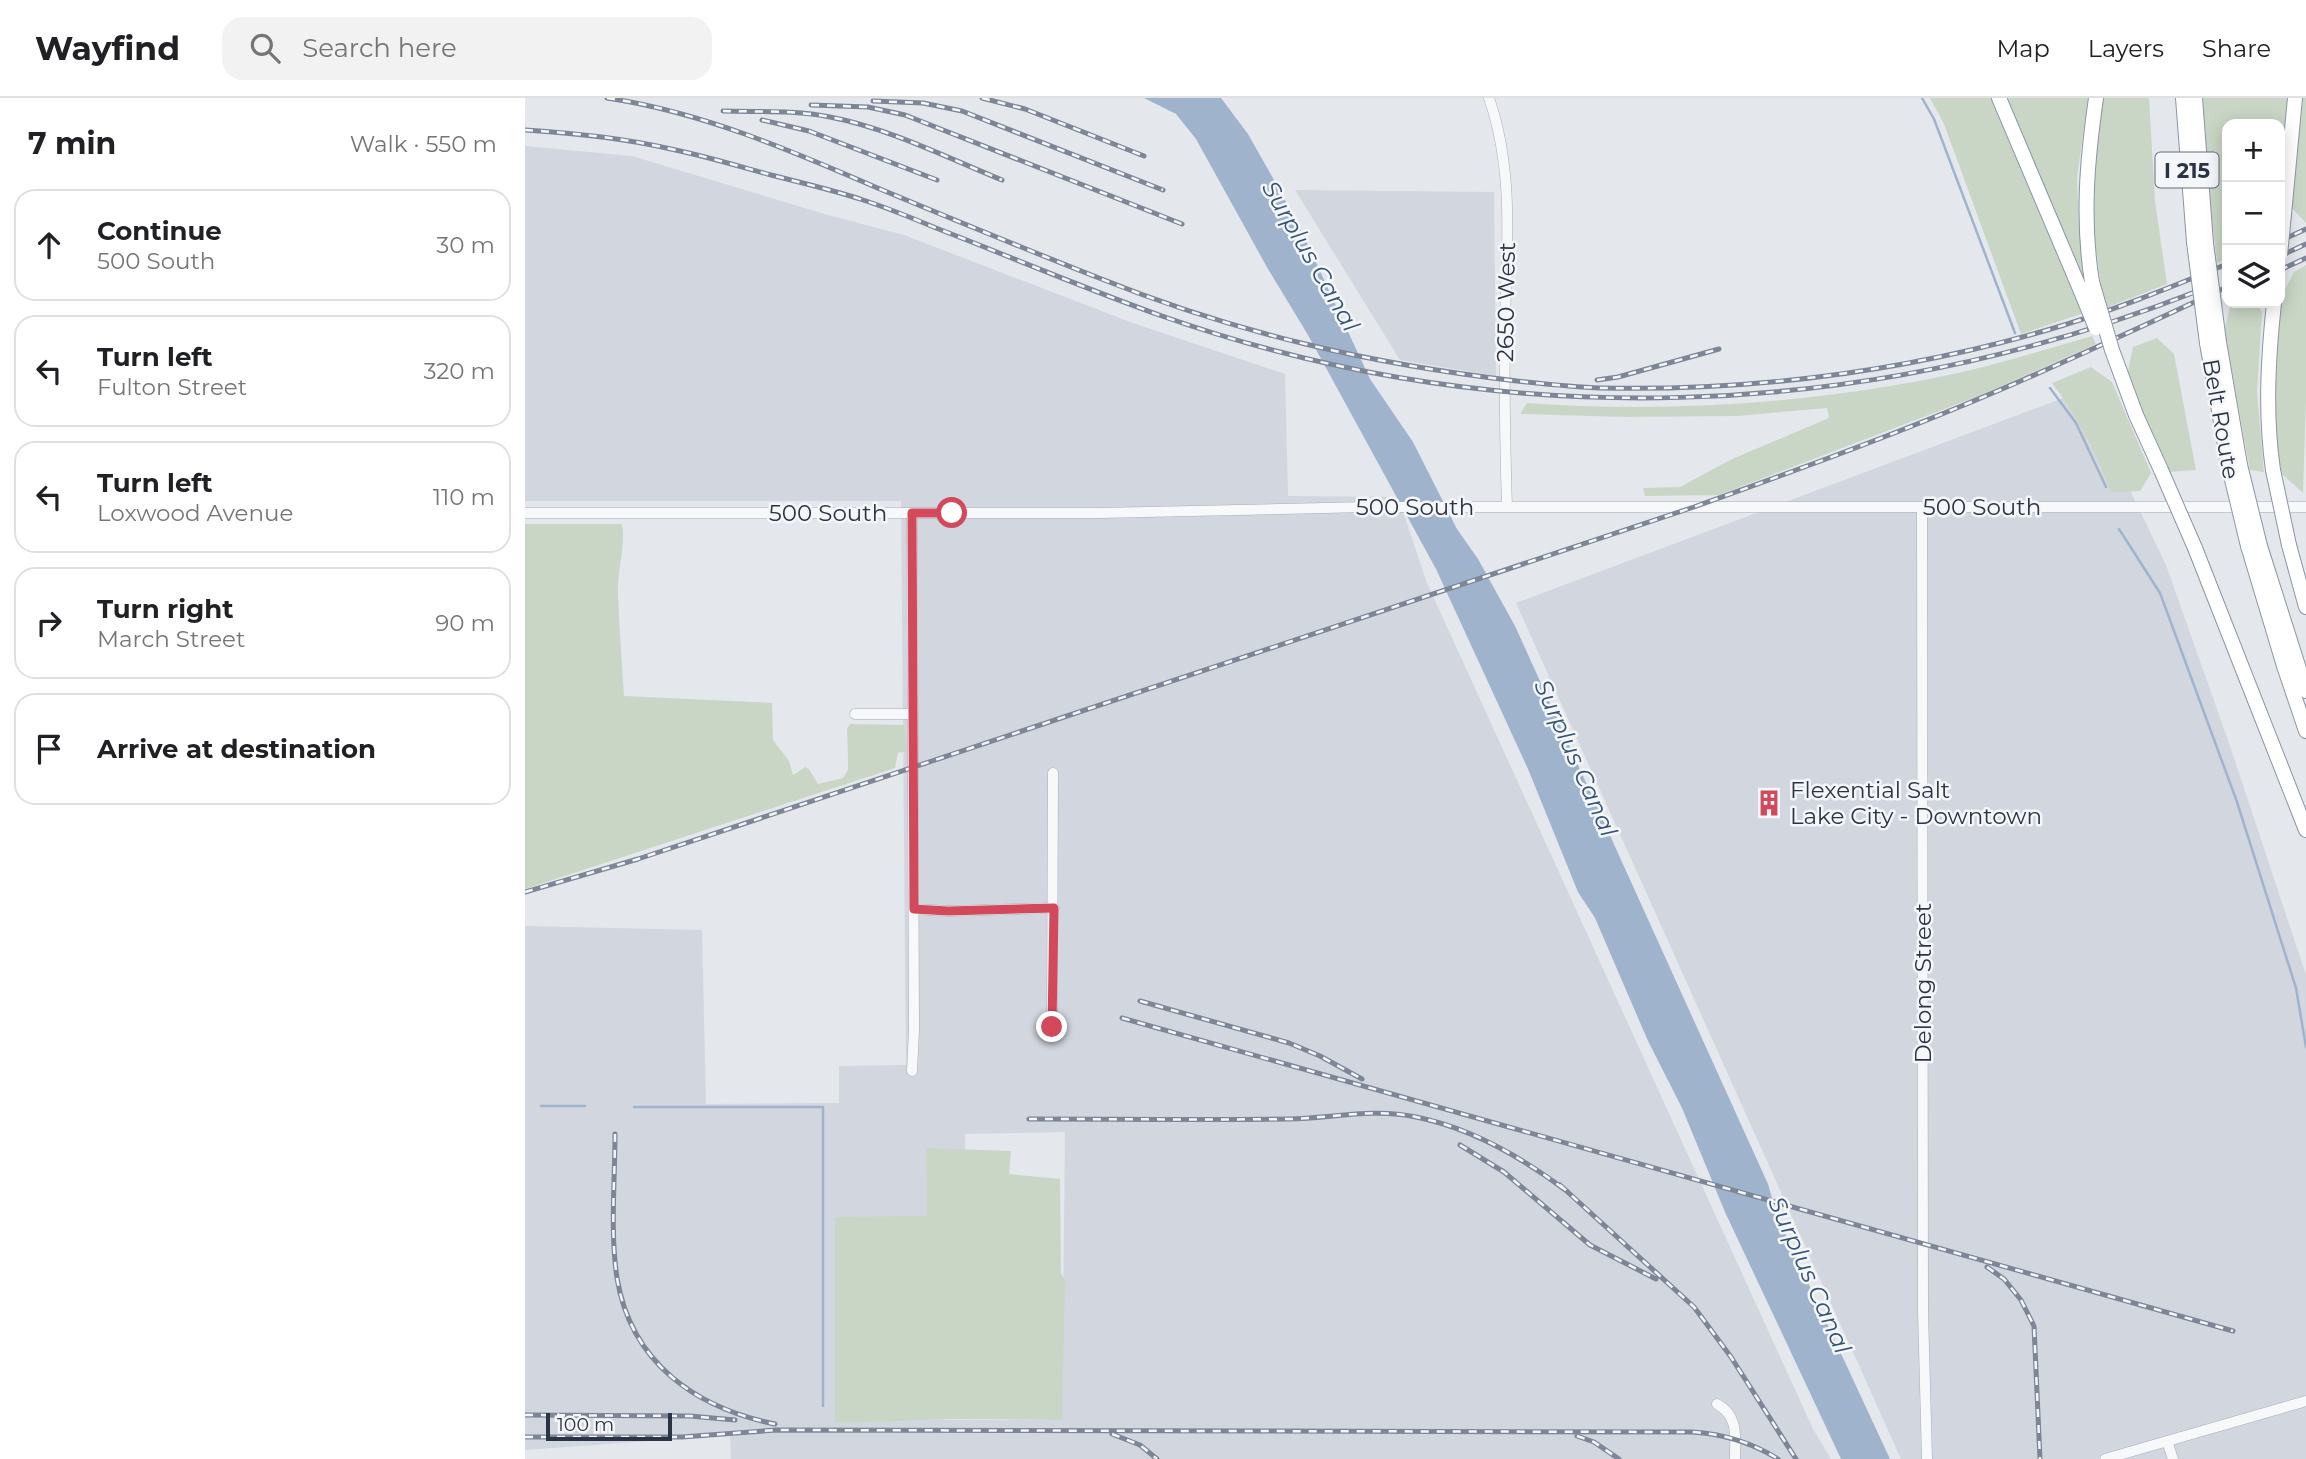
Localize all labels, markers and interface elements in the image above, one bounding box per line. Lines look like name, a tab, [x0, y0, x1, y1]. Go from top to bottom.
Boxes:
search box	[222, 17, 712, 80]
text: Wayfind	[35, 28, 180, 68]
icon: search	[246, 29, 284, 67]
text: Search here	[302, 32, 457, 64]
text: Map	[1996, 34, 2050, 63]
text: Layers	[2088, 34, 2164, 63]
text: Share	[2202, 34, 2271, 63]
map controls	[2222, 119, 2285, 308]
button: +	[2222, 119, 2285, 182]
text: 7 min	[28, 125, 116, 162]
text: Walk · 550 m	[350, 130, 497, 158]
road number: I 215	[2155, 153, 2219, 188]
water label: Surplus Canal	[1256, 176, 1366, 337]
button: −	[2222, 182, 2285, 245]
text: Continue	[97, 215, 222, 247]
icon: ahead	[30, 226, 68, 264]
text: 30 m	[436, 231, 495, 259]
street label: 2650 West	[1491, 242, 1521, 362]
button: layers	[2222, 245, 2285, 308]
text: 500 South	[97, 247, 215, 275]
text: Turn left	[97, 341, 213, 373]
icon: left	[30, 352, 68, 390]
text: 320 m	[423, 357, 495, 385]
street label: Belt Route	[2197, 357, 2245, 481]
text: Fulton Street	[97, 373, 247, 401]
text: Turn left	[97, 467, 213, 499]
icon: left	[30, 478, 68, 516]
text: 110 m	[433, 483, 495, 511]
street label: 500 South	[1356, 493, 1474, 521]
street label: 500 South	[1923, 493, 2041, 521]
route start	[936, 497, 967, 528]
text: Loxwood Avenue	[97, 499, 293, 527]
street label: 500 South	[769, 499, 887, 527]
text: Turn right	[97, 593, 233, 625]
icon: right	[30, 604, 68, 642]
text: 90 m	[435, 609, 495, 637]
text: March Street	[97, 625, 245, 653]
water label: Surplus Canal	[1528, 675, 1624, 842]
icon: arrive	[30, 730, 68, 768]
text: Arrive at destination	[97, 733, 376, 765]
place label: Flexential Salt Lake City - Downtown	[1790, 776, 2042, 830]
building icon: Flexential Salt Lake City - Downtown	[1754, 788, 1784, 818]
street label: Delong Street	[1909, 903, 1937, 1063]
route end	[1036, 1011, 1067, 1042]
water label: Surplus Canal	[1762, 1192, 1858, 1359]
scale bar	[546, 1410, 672, 1442]
text: 100 m	[557, 1413, 614, 1436]

